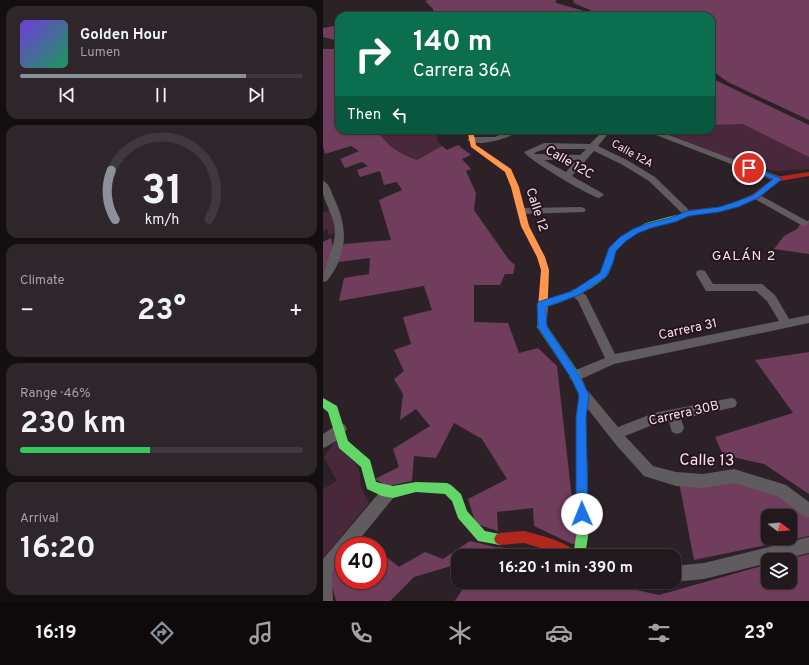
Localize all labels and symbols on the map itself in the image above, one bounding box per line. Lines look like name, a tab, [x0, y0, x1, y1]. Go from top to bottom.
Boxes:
street label: Calle 12A	[609, 137, 655, 171]
street label: Calle 12C	[542, 143, 596, 183]
pin	[732, 151, 766, 185]
street label: Calle 12	[521, 186, 551, 234]
district label: GALÁN 2	[712, 247, 776, 265]
street label: Carrera 31	[657, 316, 719, 344]
street label: Carrera 30B	[647, 398, 721, 430]
street label: Calle 13	[679, 451, 735, 471]
position arrow	[561, 493, 603, 535]
north arrow	[761, 509, 797, 545]
speed limit sign: 40	[335, 537, 387, 589]

